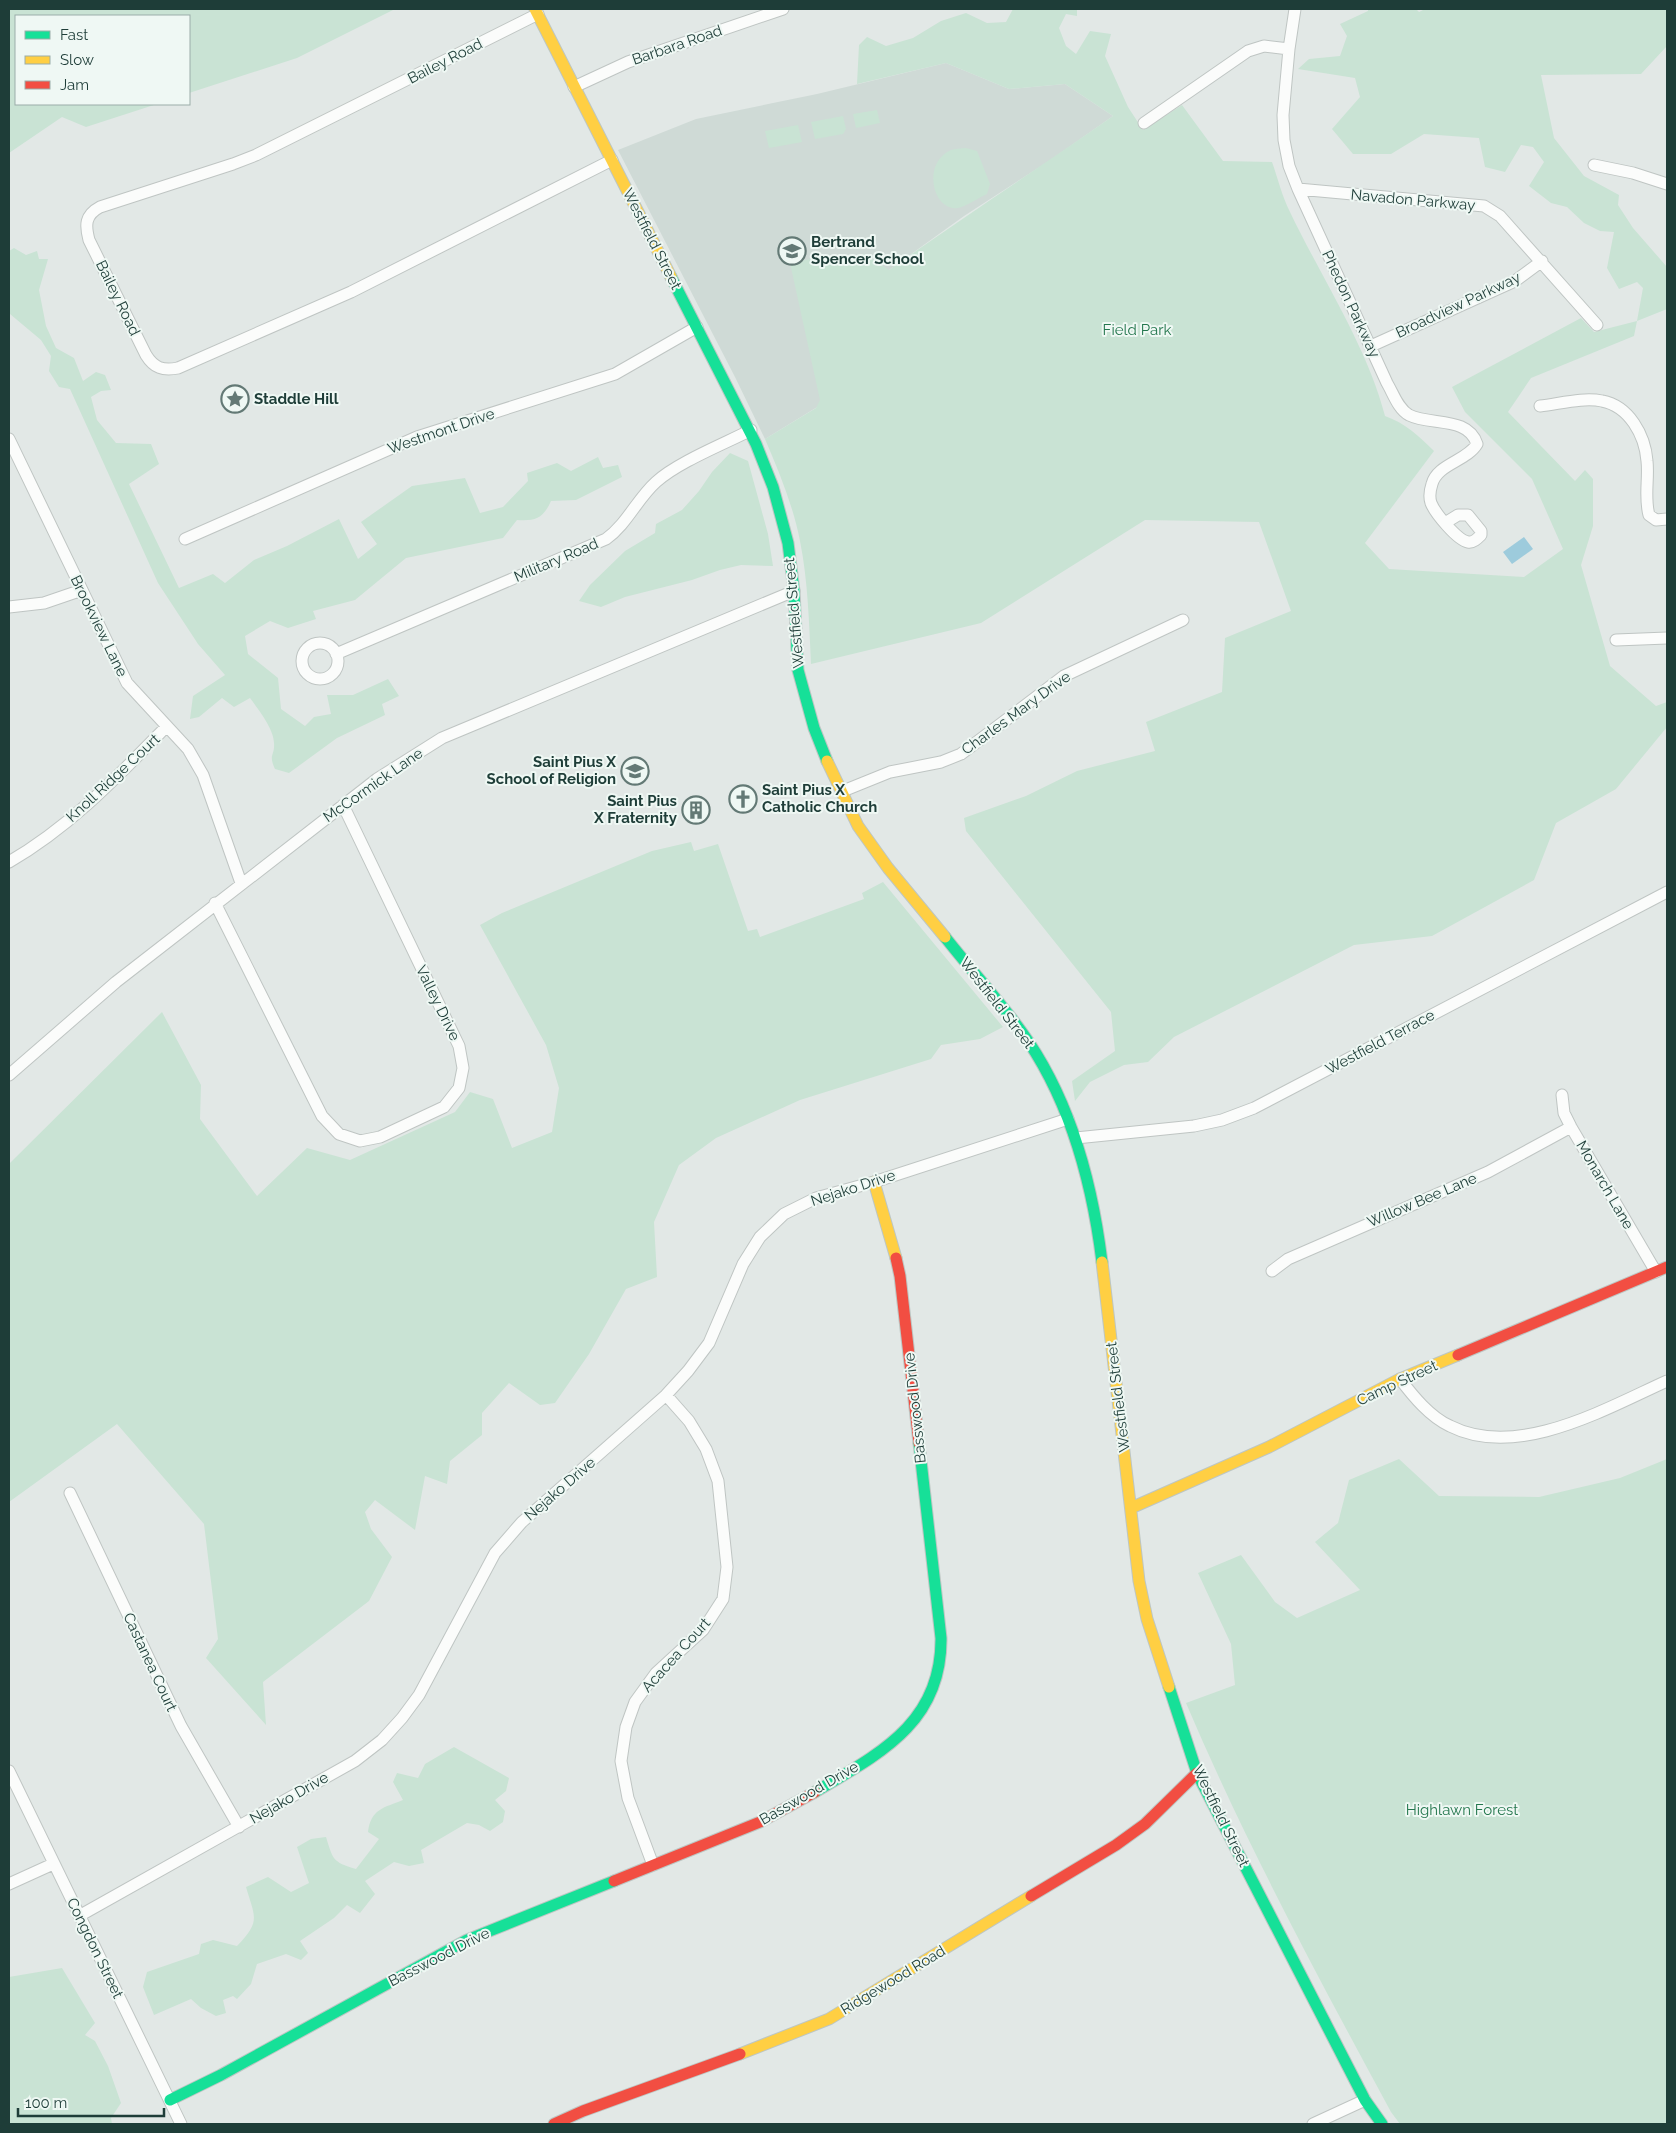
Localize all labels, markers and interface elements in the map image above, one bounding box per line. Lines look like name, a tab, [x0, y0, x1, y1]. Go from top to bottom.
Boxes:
legend	[15, 15, 190, 105]
street label: Barbara Road	[630, 21, 724, 69]
text: Fast	[60, 26, 88, 44]
street label: Bailey Road	[405, 34, 485, 88]
text: Slow	[60, 51, 94, 69]
text: Jam	[60, 76, 89, 94]
street label: Westfield Street	[619, 185, 685, 293]
street label: Navadon Parkway	[1350, 186, 1476, 214]
place label: Bertrand Spencer School	[811, 233, 924, 268]
school or university icon: Bertrand Spencer School	[777, 236, 807, 266]
street label: Phedon Parkway	[1318, 247, 1384, 361]
street label: Bailey Road	[92, 257, 144, 339]
street label: Broadview Parkway	[1393, 268, 1523, 342]
park label: Field Park	[1103, 321, 1171, 339]
place icon: Staddle Hill	[220, 384, 250, 414]
place label: Staddle Hill	[254, 390, 339, 408]
street label: Westmont Drive	[385, 404, 497, 458]
street label: Military Road	[511, 534, 601, 586]
street label: Westfield Street	[780, 557, 808, 669]
street label: Brookview Lane	[67, 572, 131, 680]
street label: Charles Mary Drive	[958, 667, 1074, 759]
street label: Knoll Ridge Court	[62, 730, 164, 826]
street label: McCormick Lane	[320, 744, 426, 826]
place label: Saint Pius X School of Religion	[487, 753, 616, 788]
school or university icon: Saint Pius X School of Religion	[620, 756, 650, 786]
place label: Saint Pius X Catholic Church	[762, 781, 877, 816]
church icon: Saint Pius X Catholic Church	[728, 784, 758, 814]
place label: Saint Pius X Fraternity	[593, 792, 678, 827]
building icon: Saint Pius X Fraternity	[681, 795, 711, 825]
street label: Westfield Street	[956, 954, 1038, 1052]
street label: Valley Drive	[412, 962, 464, 1044]
street label: Westfield Terrace	[1322, 1006, 1438, 1078]
street label: Monarch Lane	[1572, 1138, 1638, 1233]
street label: Nejako Drive	[808, 1166, 898, 1210]
street label: Willow Bee Lane	[1365, 1169, 1480, 1231]
street label: Westfield Street	[1102, 1341, 1134, 1453]
street label: Basswood Drive	[900, 1352, 930, 1464]
street label: Camp Street	[1354, 1356, 1440, 1410]
street label: Nejako Drive	[521, 1453, 599, 1525]
street label: Castanea Court	[119, 1610, 181, 1714]
street label: Acacea Court	[638, 1614, 714, 1696]
street label: Basswood Drive	[756, 1757, 862, 1829]
street label: Westfield Street	[1189, 1762, 1253, 1870]
street label: Nejako Drive	[246, 1768, 332, 1828]
park label: Highlawn Forest	[1406, 1801, 1518, 1819]
street label: Congdon Street	[63, 1895, 127, 2001]
street label: Basswood Drive	[385, 1924, 493, 1990]
street label: Ridgewood Road	[837, 1942, 949, 2018]
scale bar	[18, 2086, 164, 2118]
text: 100 m	[25, 2094, 67, 2112]

